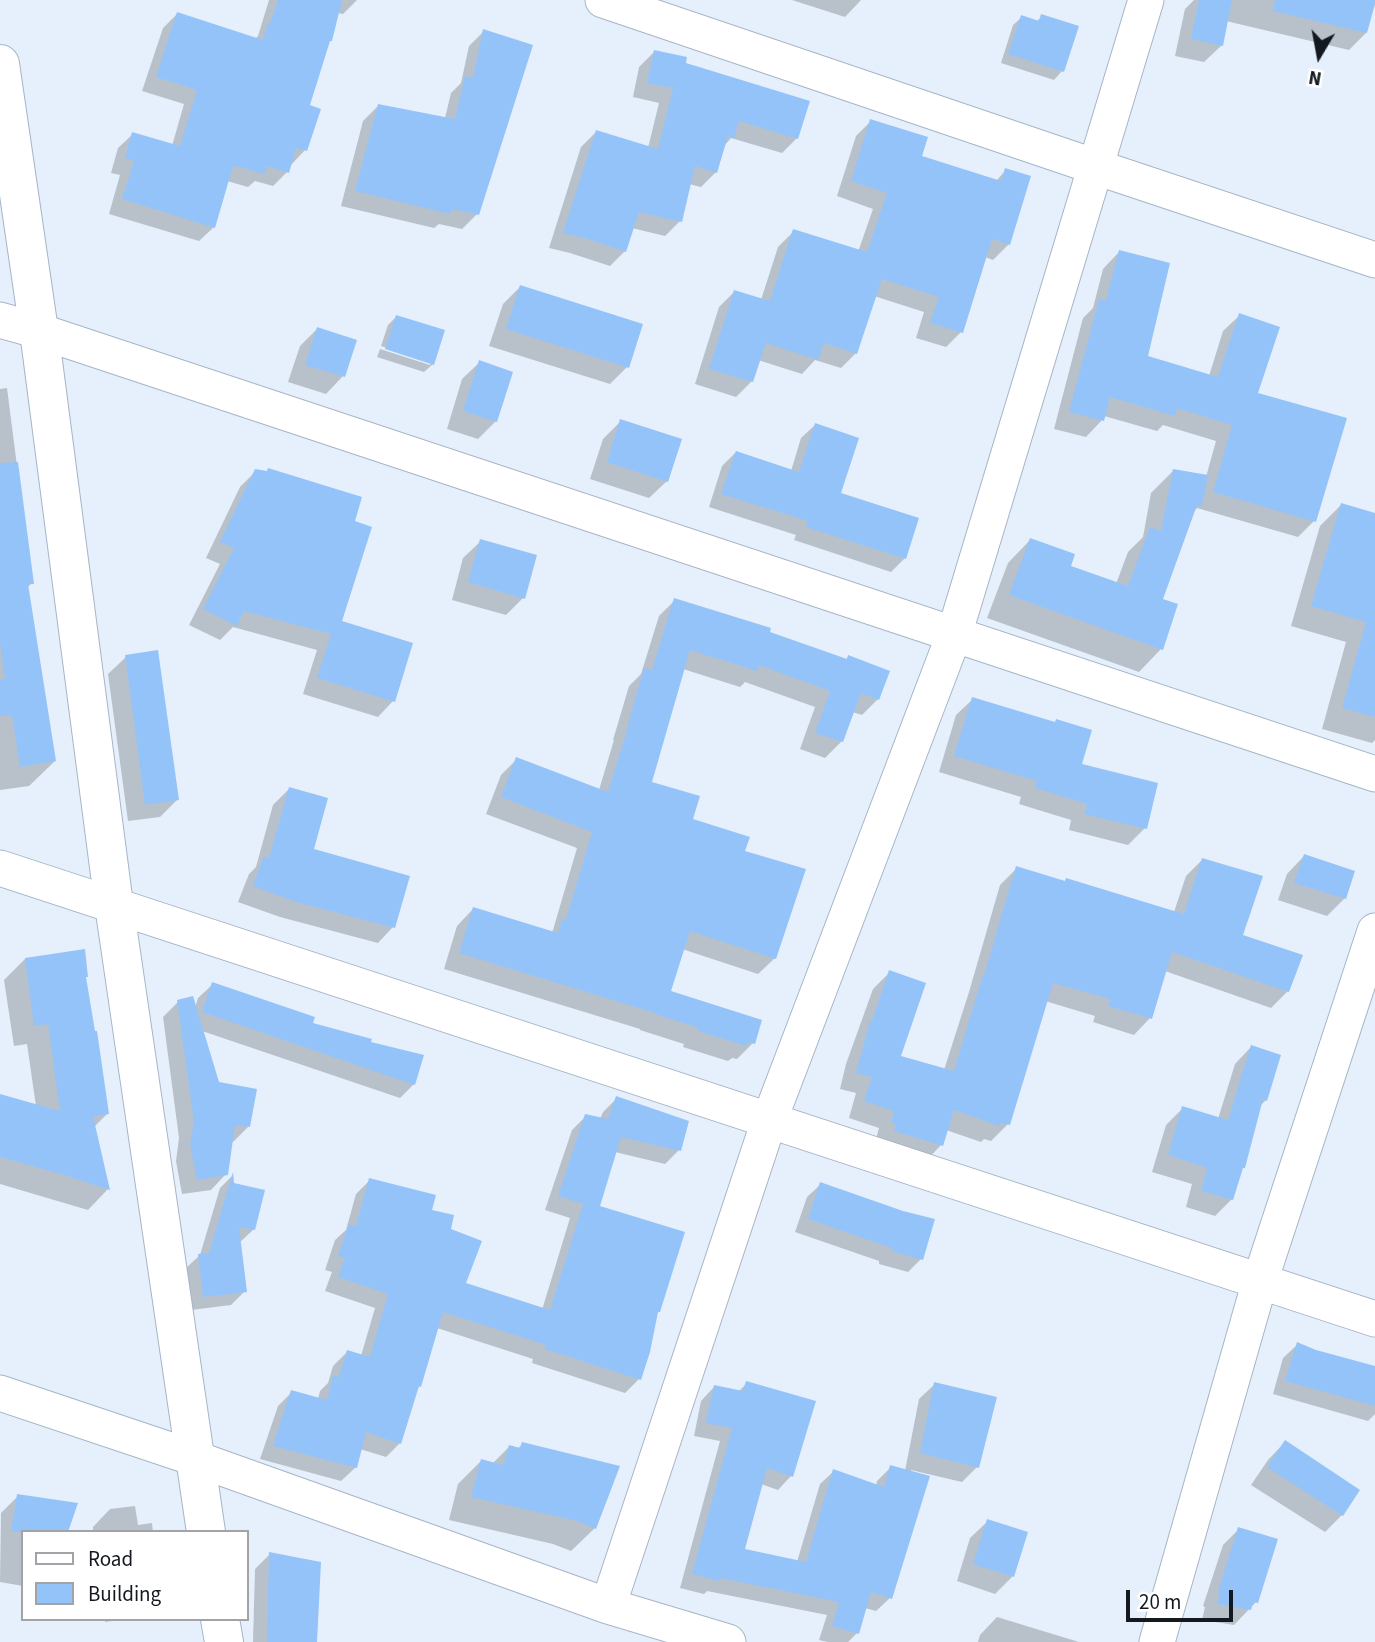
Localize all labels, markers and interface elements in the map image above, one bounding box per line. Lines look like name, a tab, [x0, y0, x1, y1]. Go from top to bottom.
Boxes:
north arrow	[1284, 21, 1354, 91]
text: N	[1307, 63, 1324, 92]
legend	[21, 1530, 248, 1621]
text: Road	[88, 1544, 133, 1574]
scale bar	[1130, 1576, 1237, 1620]
text: Building	[88, 1579, 161, 1609]
text: 20 m	[1139, 1587, 1181, 1617]

